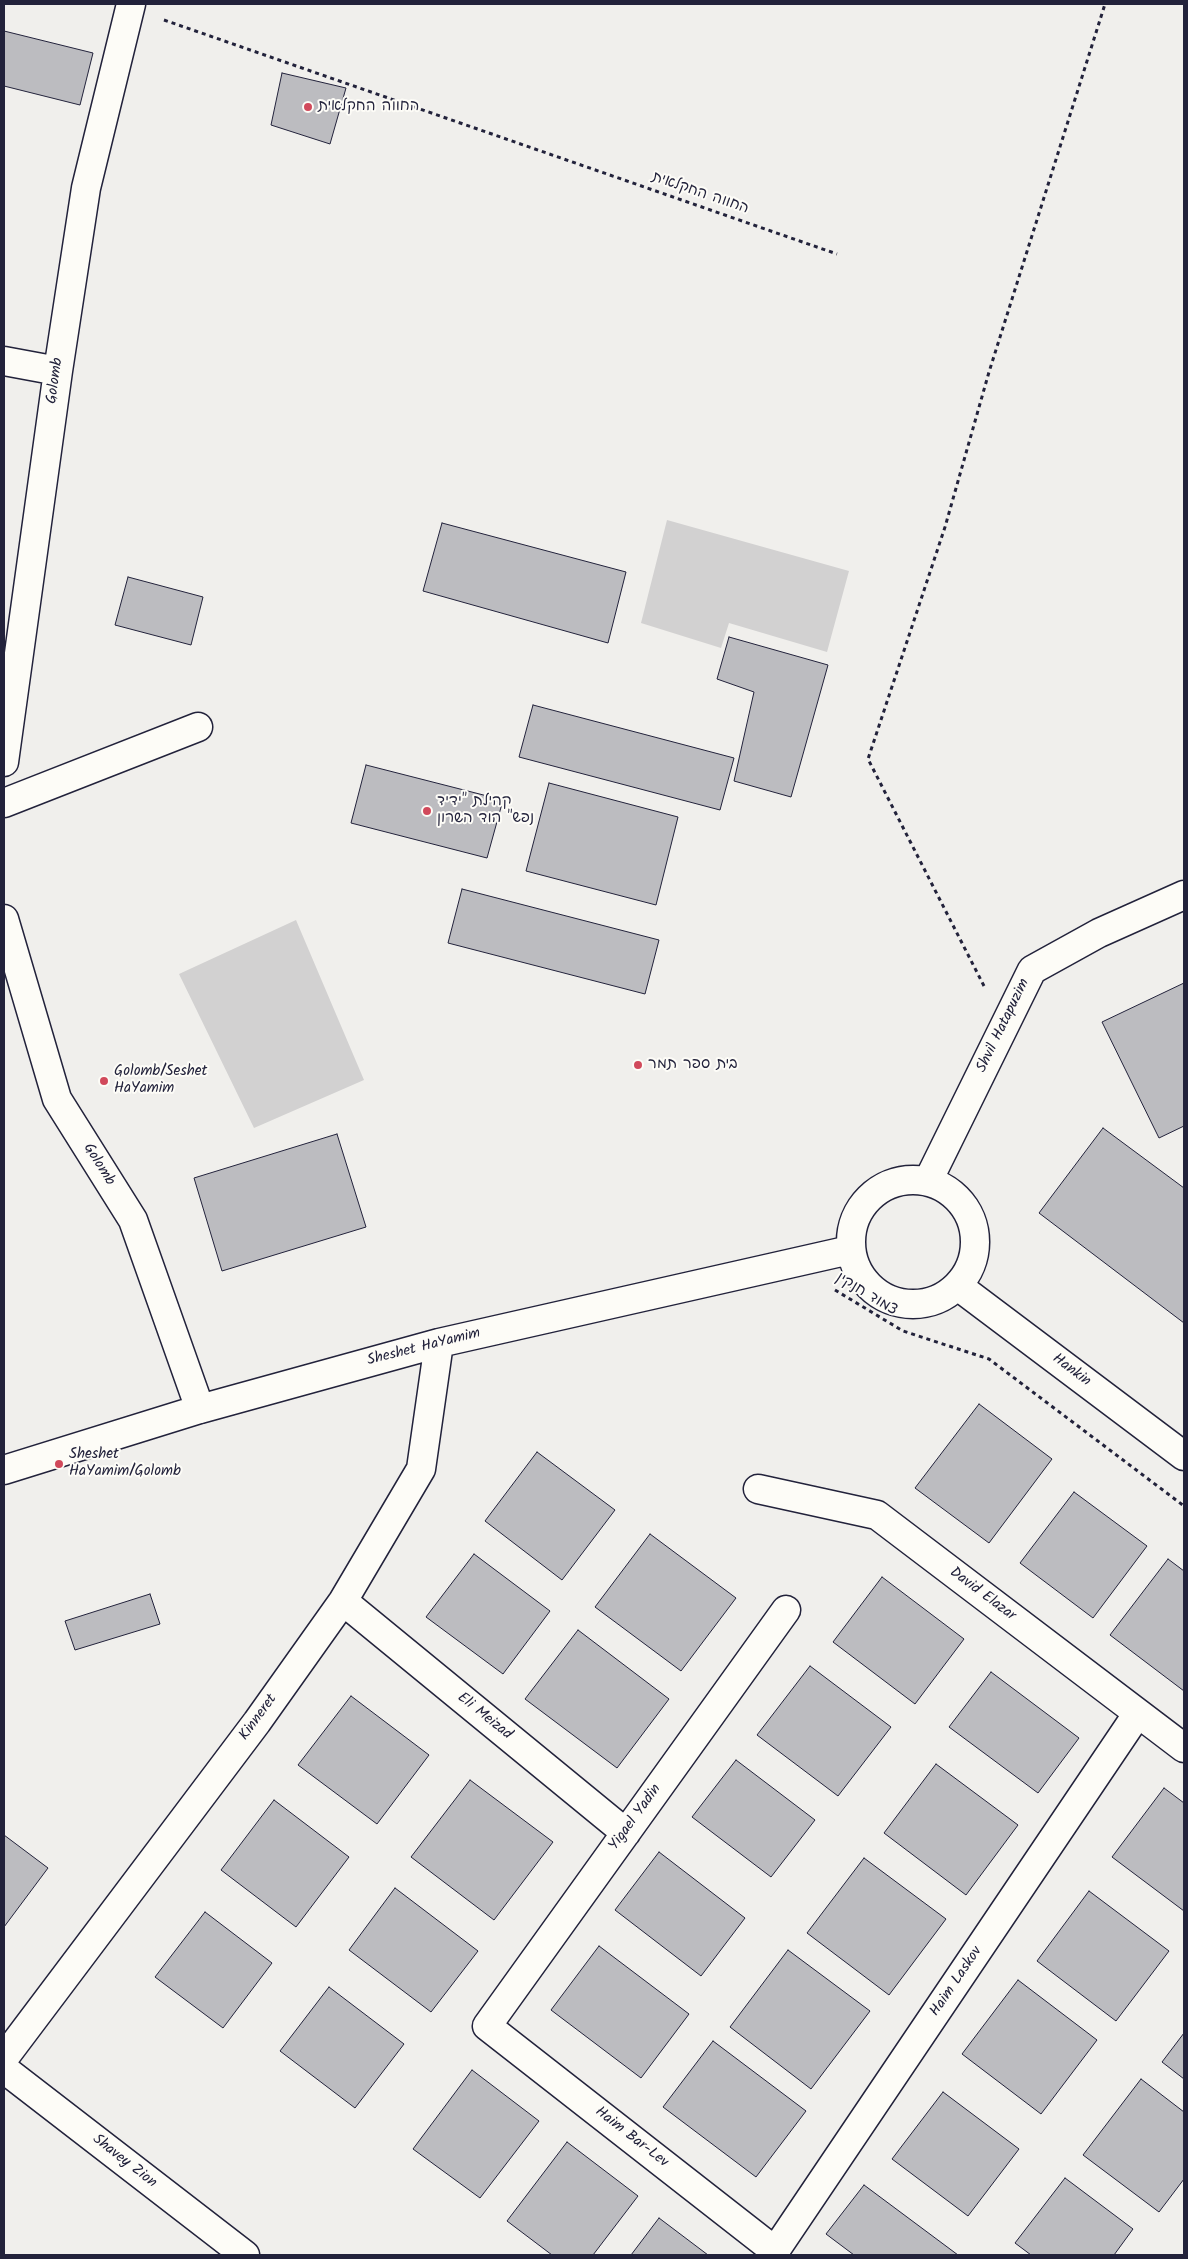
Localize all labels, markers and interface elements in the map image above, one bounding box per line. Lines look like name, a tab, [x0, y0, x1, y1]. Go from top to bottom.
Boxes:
place label: החווה החקלאית	[318, 98, 419, 116]
marker: החווה החקלאית	[302, 101, 314, 113]
street label: החווה החקלאית	[649, 169, 751, 219]
street label: Golomb	[44, 357, 68, 405]
place label: קהילת "ידיד נפש" הוד השרון	[437, 793, 534, 828]
marker: קהילת "ידיד נפש" הוד השרון	[421, 805, 433, 817]
street label: Shvil Hatapuzim	[974, 976, 1034, 1076]
place label: בית ספר תמר	[648, 1056, 738, 1074]
marker: בית ספר תמר	[632, 1059, 644, 1071]
place label: Golomb/Seshet HaYamim	[114, 1063, 207, 1098]
marker: Golomb/Seshet HaYamim	[98, 1075, 110, 1087]
street label: Golomb	[78, 1141, 118, 1189]
street label: צמוד חנקין	[832, 1270, 900, 1320]
street label: Sheshet HaYamim	[366, 1325, 482, 1371]
street label: Hankin	[1048, 1351, 1094, 1391]
place label: Sheshet HaYamim/Golomb	[69, 1446, 181, 1481]
marker: Sheshet HaYamim/Golomb	[53, 1458, 65, 1470]
street label: David Elazar	[945, 1564, 1019, 1626]
street label: Eli Meizad	[453, 1689, 515, 1745]
street label: Kinneret	[236, 1691, 282, 1745]
street label: Yigael Yadin	[606, 1781, 666, 1855]
street label: Haim Laskov	[927, 1944, 987, 2020]
street label: Haim Bar-Lev	[591, 2104, 671, 2172]
street label: Shavey Zion	[88, 2131, 160, 2193]

